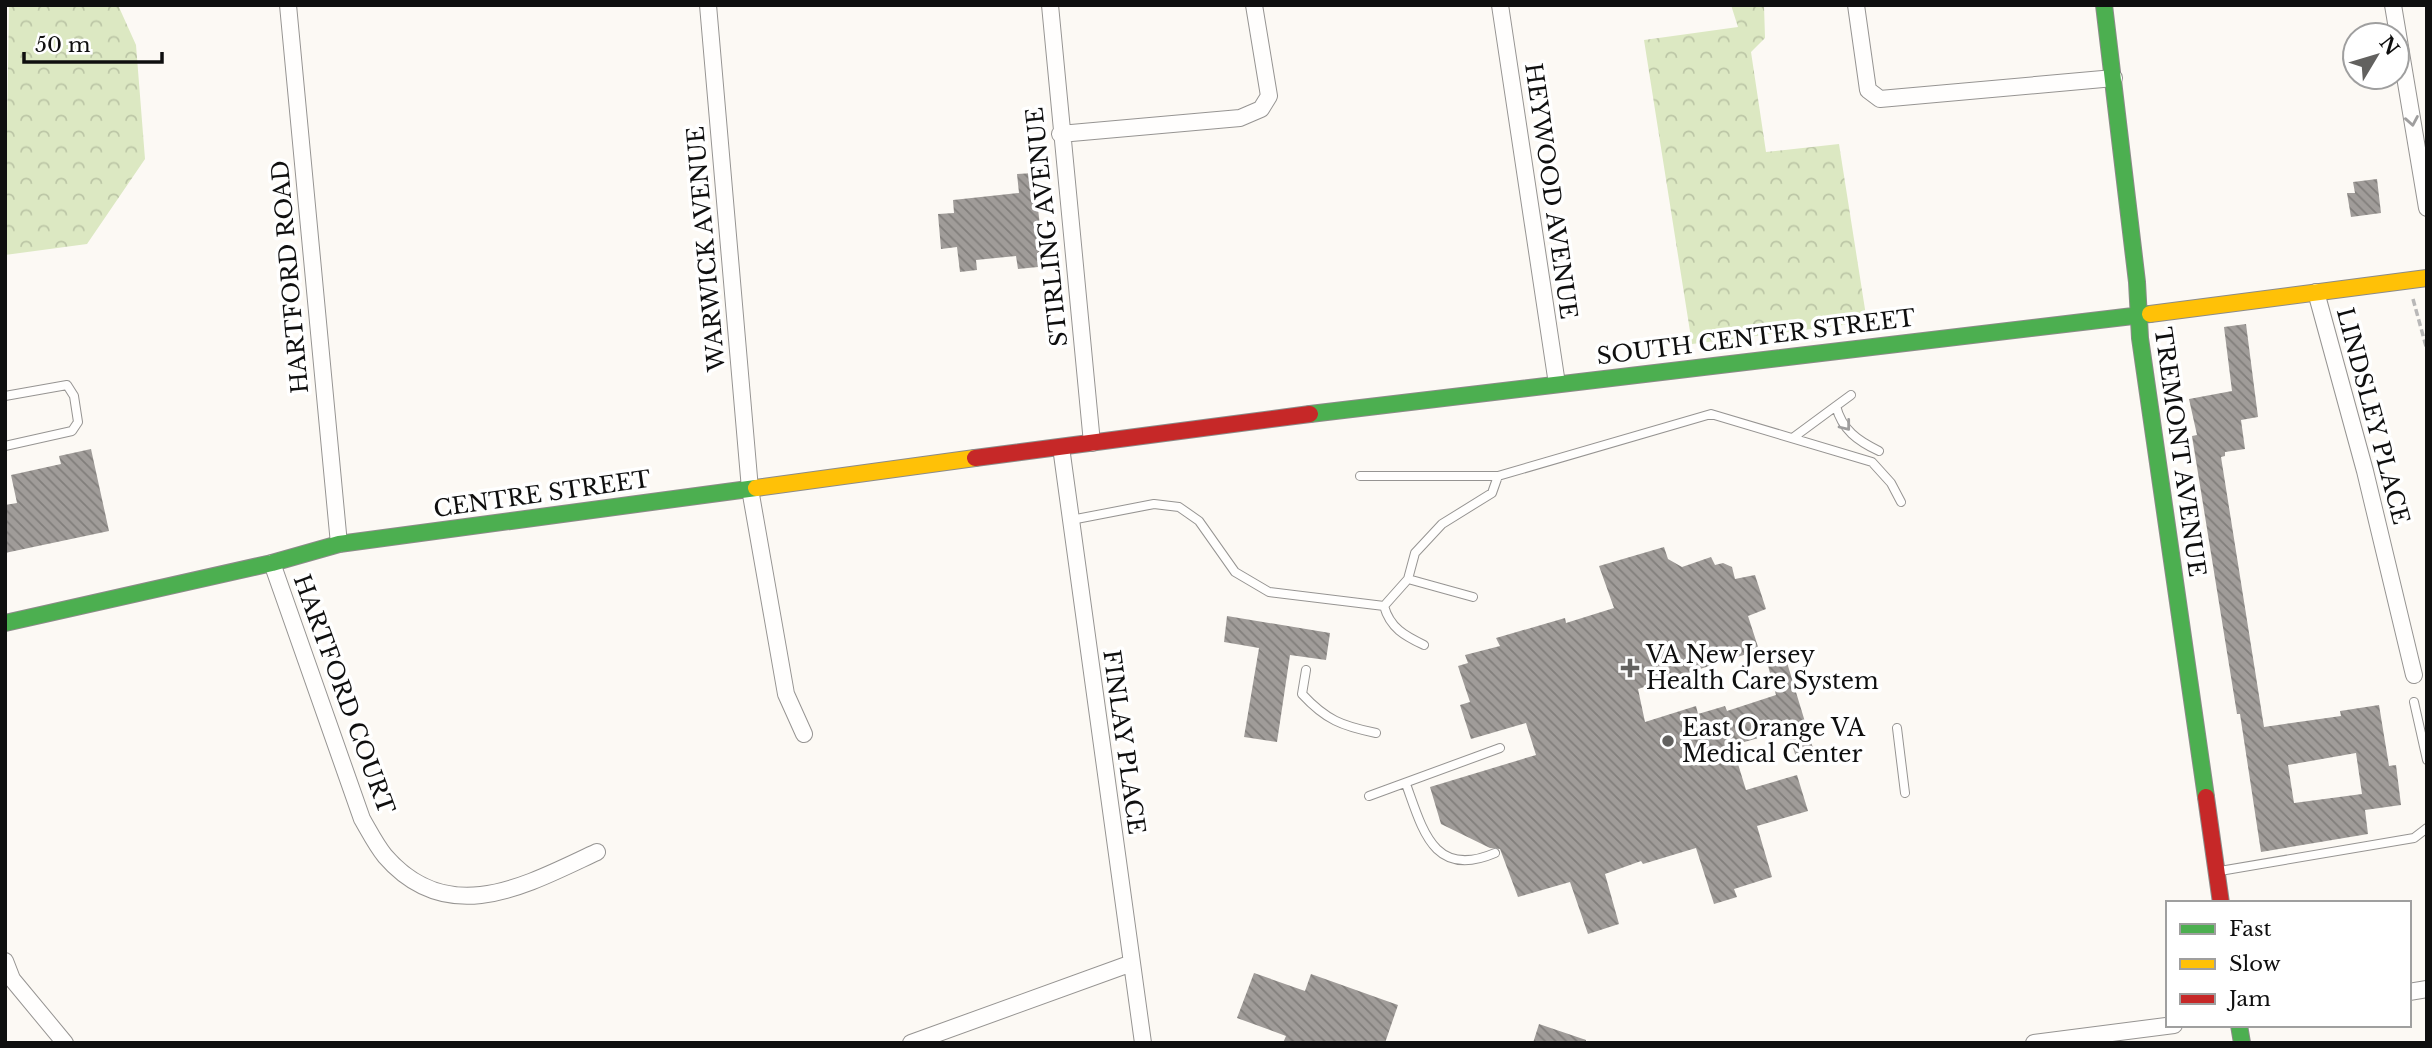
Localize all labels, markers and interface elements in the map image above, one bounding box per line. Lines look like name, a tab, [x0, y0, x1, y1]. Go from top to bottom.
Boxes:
scale bar	[24, 21, 163, 65]
north arrow	[2341, 21, 2411, 91]
text: 50 m	[35, 32, 91, 58]
text: N	[2374, 32, 2404, 60]
street label: HEYWOOD AVENUE	[1519, 61, 1583, 321]
street label: STIRLING AVENUE	[1020, 106, 1074, 348]
one-way arrow	[2404, 115, 2419, 127]
street label: WARWICK AVENUE	[681, 125, 731, 374]
street label: HARTFORD ROAD	[266, 159, 314, 395]
street label: SOUTH CENTER STREET	[1595, 304, 1917, 370]
street label: LINDSLEY PLACE	[2331, 305, 2415, 527]
street label: TREMONT AVENUE	[2149, 325, 2211, 579]
one-way arrow	[1838, 419, 1850, 431]
street label: CENTRE STREET	[432, 465, 653, 523]
street label: HARTFORD COURT	[288, 570, 401, 818]
place label: VA New Jersey Health Care System	[1645, 641, 1879, 695]
street label: FINLAY PLACE	[1097, 648, 1151, 836]
marker: VA New Jersey Health Care System	[1620, 658, 1640, 678]
place label: East Orange VA Medical Center	[1682, 714, 1866, 768]
marker: East Orange VA Medical Center	[1660, 733, 1676, 749]
legend	[2166, 901, 2411, 1027]
text: Fast	[2229, 916, 2271, 942]
text: Slow	[2229, 951, 2281, 977]
text: Jam	[2226, 986, 2271, 1012]

